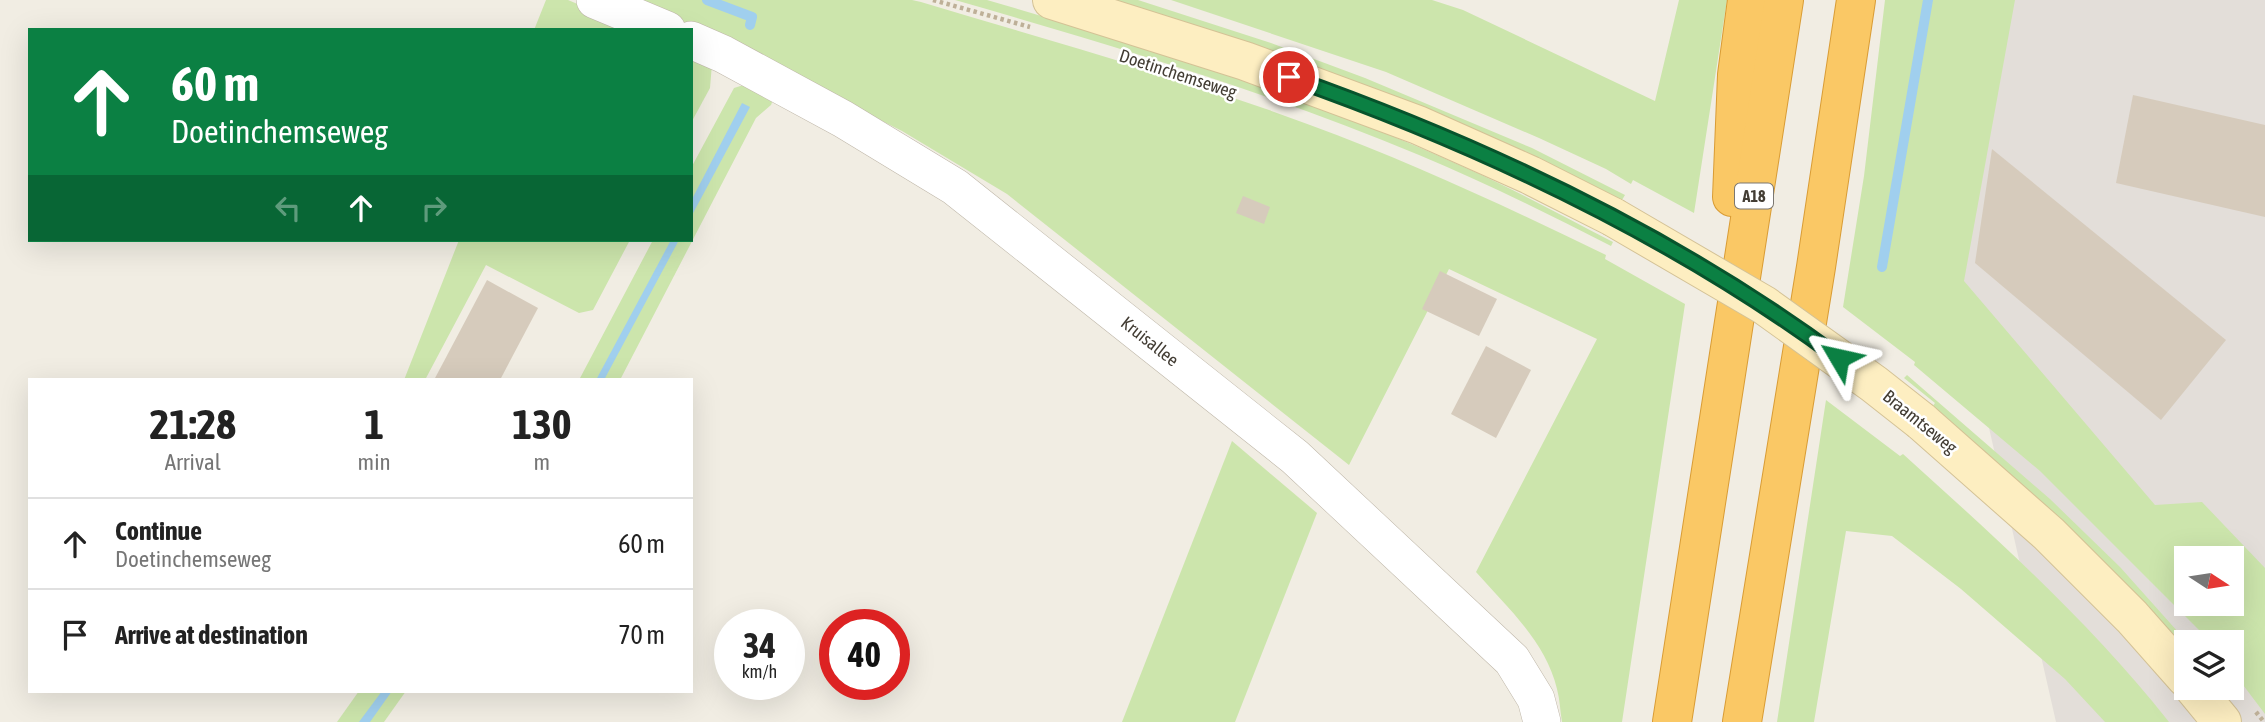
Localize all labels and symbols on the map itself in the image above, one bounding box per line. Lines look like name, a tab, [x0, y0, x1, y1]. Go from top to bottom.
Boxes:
street label: Doetinchemseweg	[1117, 45, 1240, 102]
pin	[1259, 47, 1319, 107]
road number: A18	[1735, 184, 1773, 208]
street label: Kruisallee	[1117, 312, 1183, 370]
position arrow	[1802, 321, 1876, 395]
street label: Braamtseweg	[1879, 385, 1962, 458]
north arrow	[2174, 546, 2244, 616]
speed limit sign: 40	[819, 609, 910, 700]

